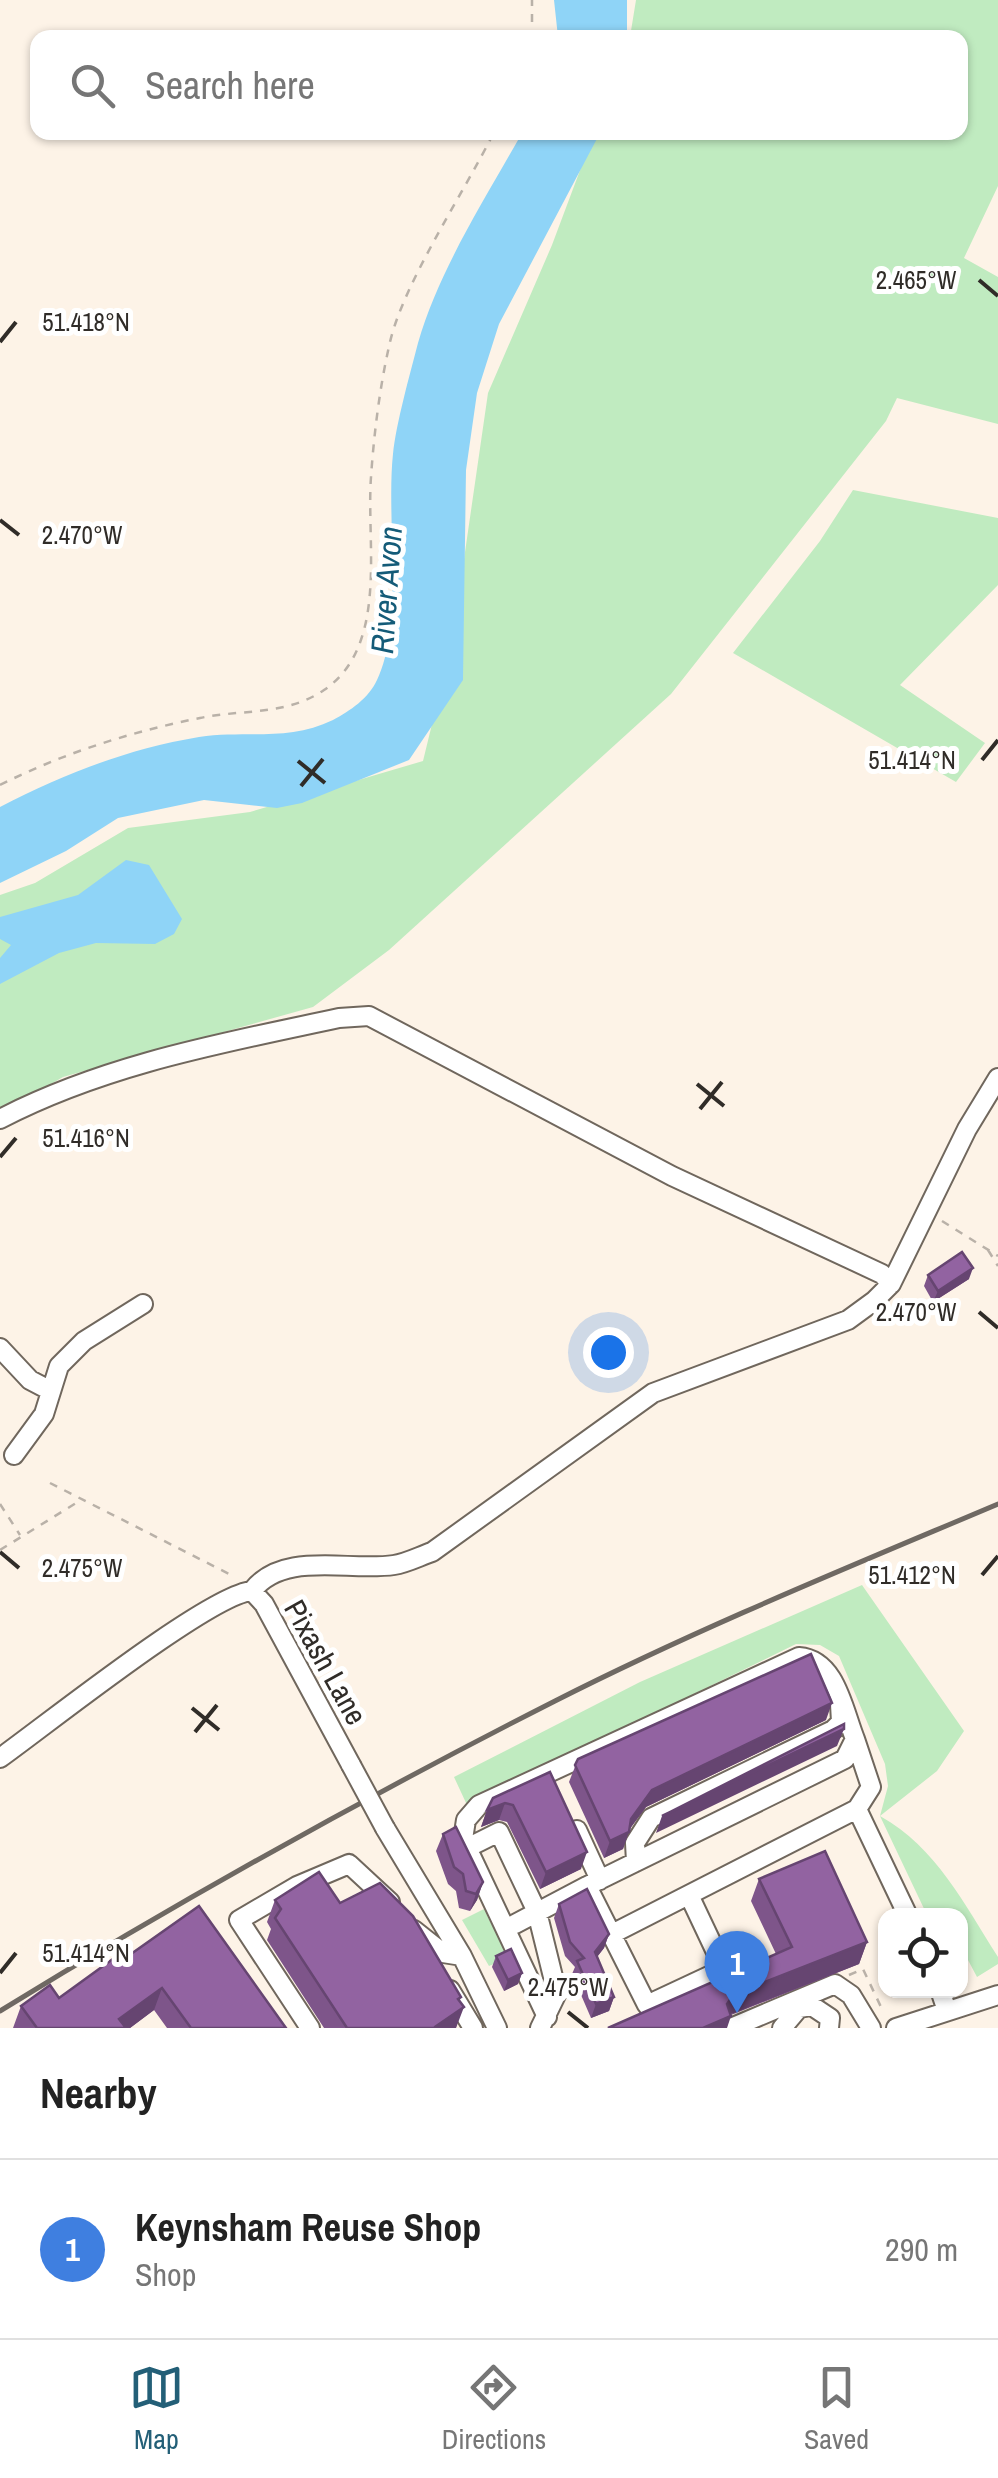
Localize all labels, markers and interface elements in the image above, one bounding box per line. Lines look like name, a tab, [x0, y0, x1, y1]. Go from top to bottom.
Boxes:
search box	[30, 30, 968, 140]
icon: search	[65, 58, 120, 113]
text: Search here	[145, 60, 315, 111]
text: 2.465°W	[876, 263, 957, 297]
text: 51.418°N	[42, 305, 130, 339]
text: 2.470°W	[42, 518, 123, 552]
water label: River Avon	[360, 525, 412, 655]
text: 51.414°N	[868, 743, 956, 777]
text: 51.416°N	[42, 1121, 130, 1155]
text: 2.470°W	[876, 1295, 957, 1329]
your location	[583, 1327, 634, 1378]
text: 2.475°W	[42, 1551, 123, 1585]
text: 51.412°N	[868, 1558, 956, 1592]
street label: Pixash Lane	[275, 1592, 377, 1732]
map controls	[878, 1908, 968, 1998]
button: locate	[878, 1908, 968, 1998]
pin: 1	[704, 1930, 770, 2013]
text: 51.414°N	[42, 1936, 130, 1970]
text: 2.475°W	[528, 1970, 609, 2004]
text: Nearby	[40, 2065, 157, 2121]
text: Keynsham Reuse Shop	[135, 2202, 481, 2253]
text: 1	[65, 2228, 80, 2271]
text: 290 m	[885, 2228, 958, 2271]
text: Shop	[135, 2253, 196, 2296]
tab: Map	[129, 2360, 184, 2458]
tab: Directions	[442, 2360, 546, 2458]
tab: Saved	[804, 2360, 869, 2458]

